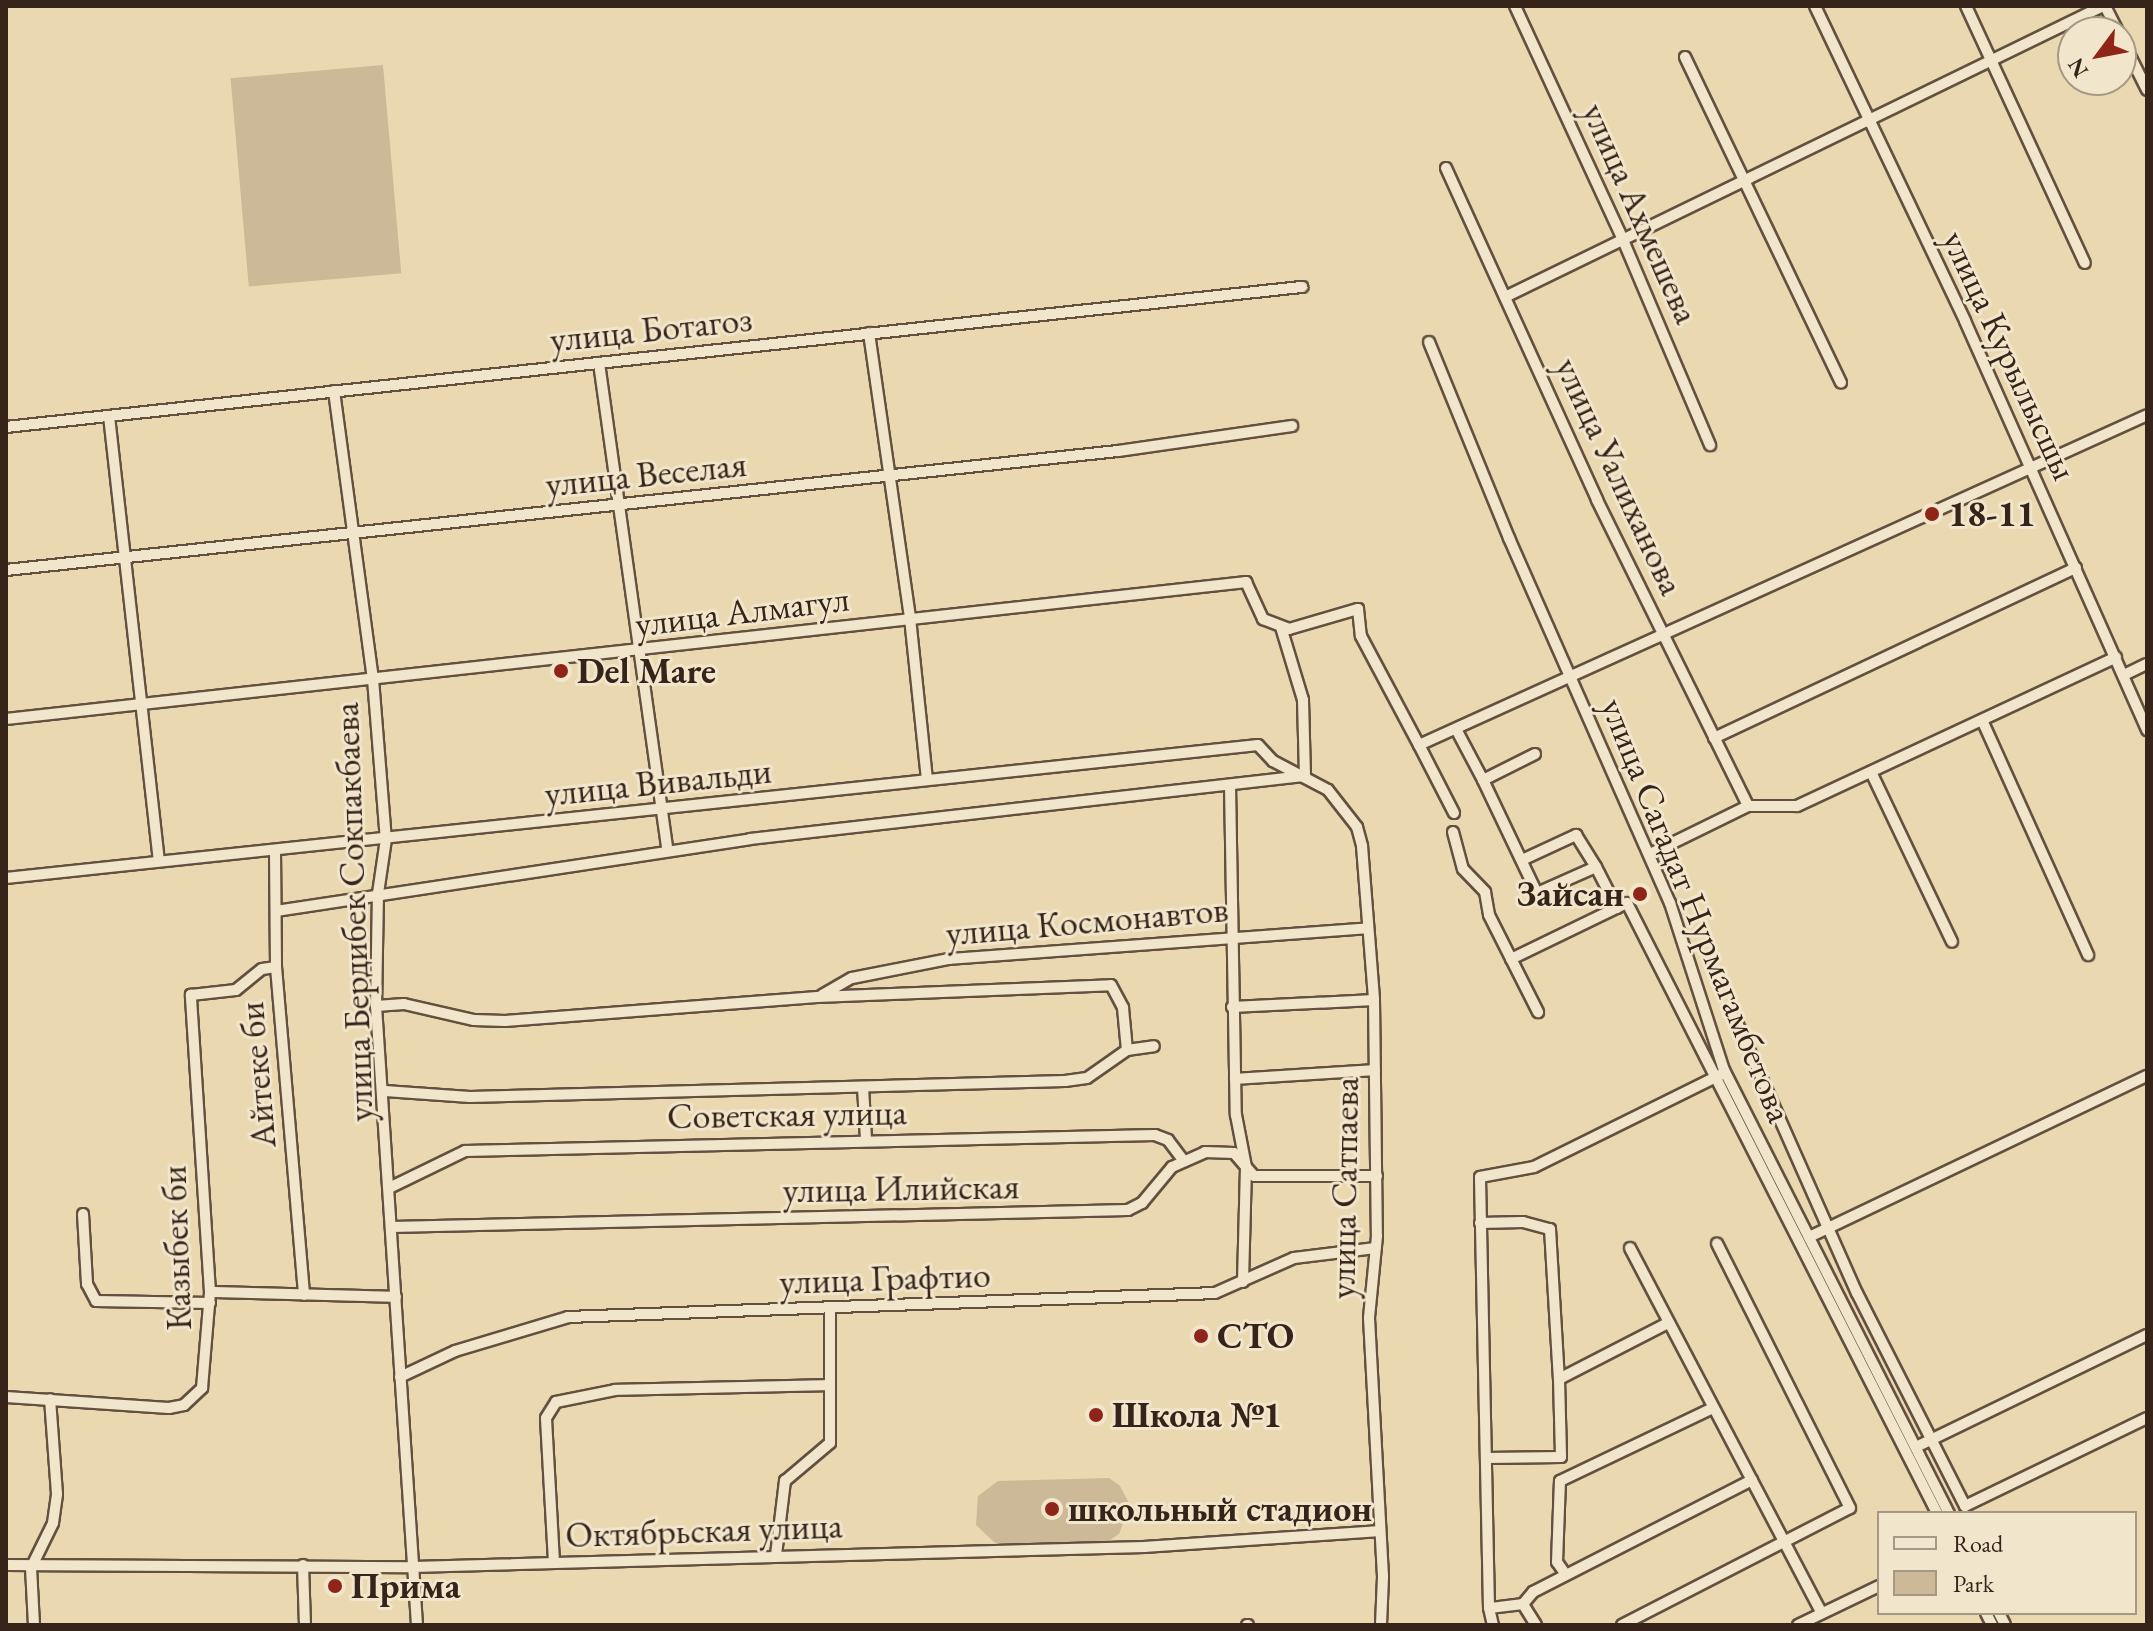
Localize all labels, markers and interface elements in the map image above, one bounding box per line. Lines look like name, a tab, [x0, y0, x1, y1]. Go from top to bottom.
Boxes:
north arrow	[2057, 16, 2137, 96]
text: N	[2061, 53, 2095, 83]
street label: улица Ахмешева	[1573, 96, 1709, 330]
street label: улица Курылысшы	[1933, 223, 2087, 487]
street label: улица Ботагоз	[548, 297, 754, 361]
street label: улица Уалиханова	[1546, 351, 1694, 601]
street label: улица Веселая	[543, 442, 749, 506]
place label: 18-11	[1948, 492, 2036, 536]
marker: 18-11	[1923, 505, 1941, 523]
street label: улица Алмагул	[633, 576, 851, 646]
place label: Del Mare	[577, 649, 716, 693]
marker: Del Mare	[552, 662, 570, 680]
street label: улица Сагадат Нурмагамбетова	[1592, 691, 1802, 1129]
street label: улица Бердибек Сокпакбаева	[324, 702, 382, 1122]
street label: улица Вивальди	[542, 749, 774, 815]
place label: Зайсан	[1516, 872, 1624, 916]
marker: Зайсан	[1631, 885, 1649, 903]
street label: улица Космонавтов	[944, 887, 1230, 955]
street label: Айтеке би	[229, 1000, 285, 1150]
street label: улица Сатпаева	[1320, 1077, 1368, 1299]
street label: Советская улица	[667, 1090, 907, 1138]
street label: улица Илийская	[782, 1164, 1020, 1212]
street label: Казыбек би	[152, 1165, 200, 1331]
street label: улица Графтио	[779, 1253, 991, 1303]
place label: СТО	[1217, 1314, 1294, 1358]
marker: СТО	[1192, 1327, 1210, 1345]
place label: Школа №1	[1112, 1393, 1282, 1437]
marker: Школа №1	[1087, 1406, 1105, 1424]
place label: школьный стадион	[1068, 1487, 1372, 1531]
marker: школьный стадион	[1043, 1500, 1061, 1518]
street label: Октябрьская улица	[565, 1504, 843, 1556]
legend	[1877, 1511, 2137, 1615]
text: Road	[1953, 1528, 2003, 1559]
place label: Прима	[351, 1564, 460, 1608]
text: Park	[1953, 1568, 1994, 1599]
marker: Прима	[326, 1577, 344, 1595]

